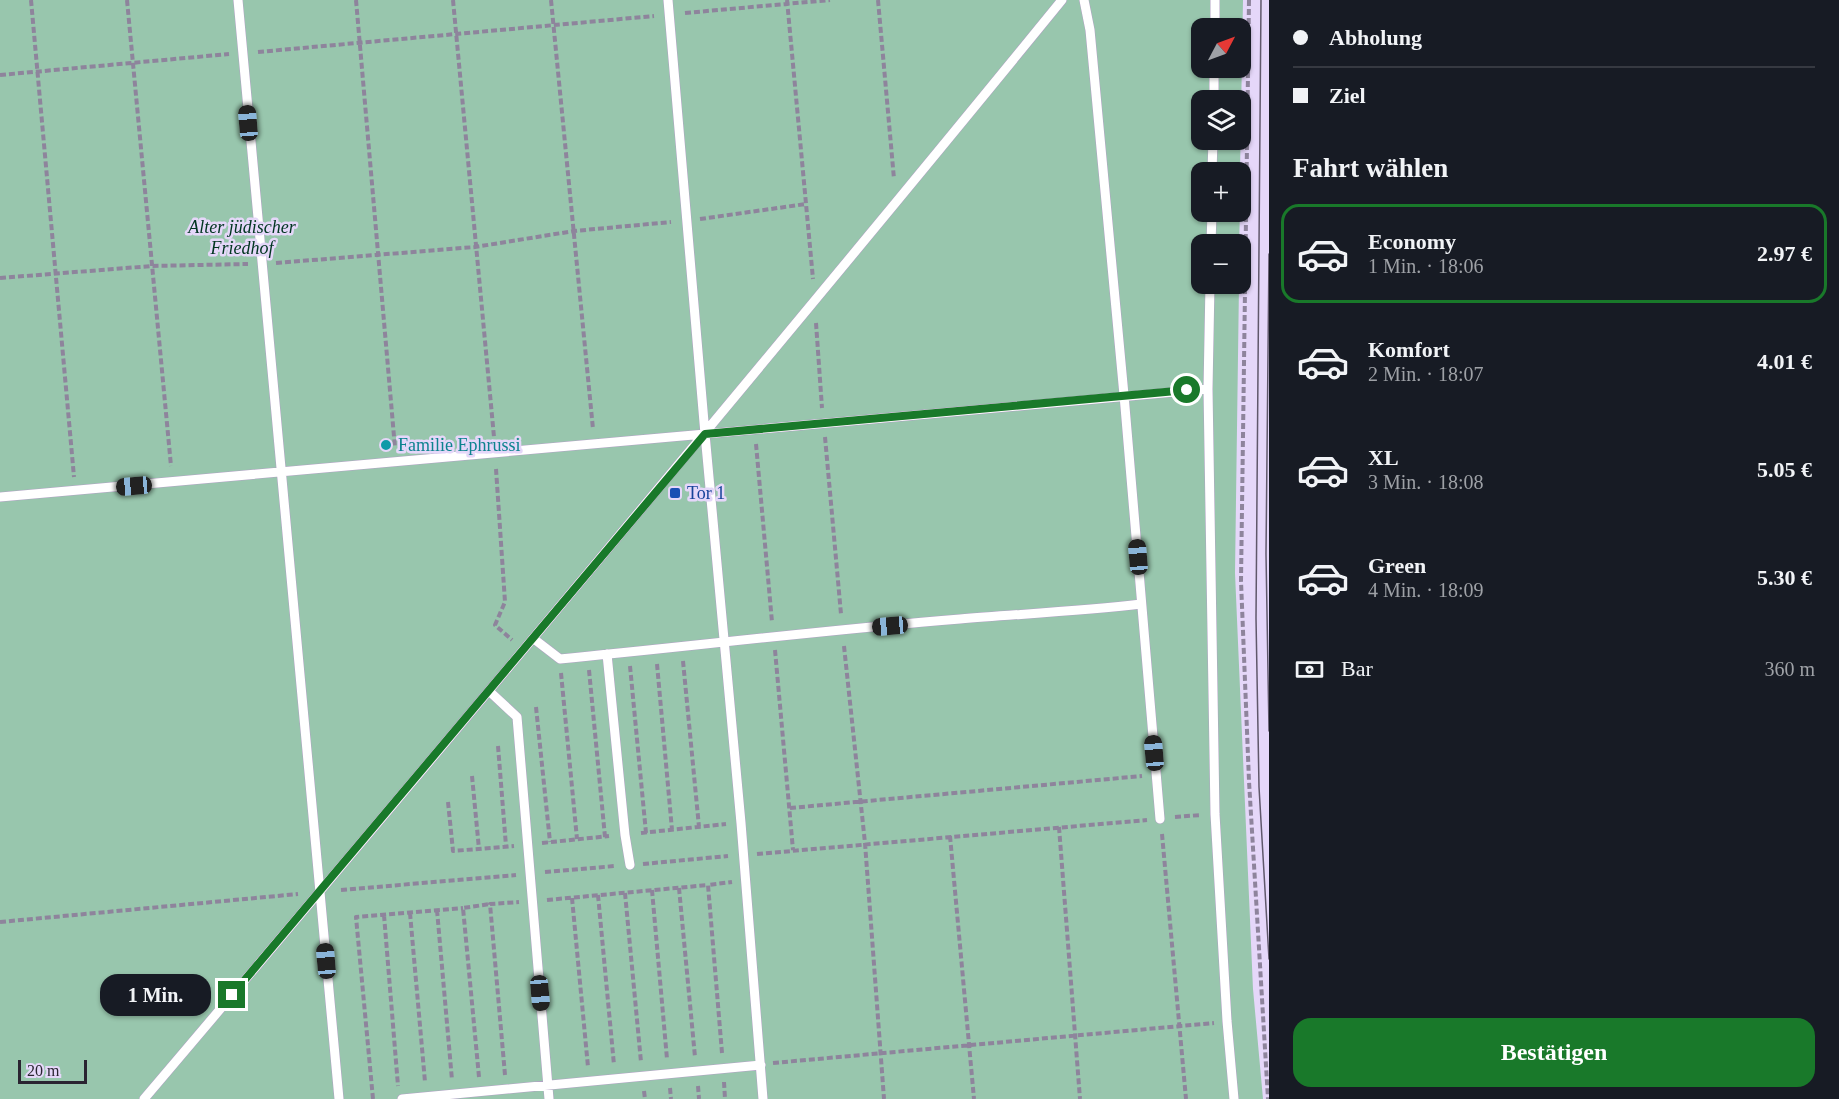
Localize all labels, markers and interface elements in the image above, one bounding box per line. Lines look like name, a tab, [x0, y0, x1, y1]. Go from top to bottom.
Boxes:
north arrow	[1191, 18, 1251, 78]
map controls	[1191, 18, 1251, 294]
text: Abholung	[1329, 25, 1422, 50]
text: Ziel	[1329, 83, 1366, 108]
button: layers	[1191, 90, 1251, 150]
car	[237, 104, 259, 142]
text: Fahrt wählen	[1293, 153, 1448, 183]
button: +	[1191, 162, 1251, 222]
park label: Alter jüdischer Friedhof	[187, 217, 297, 258]
icon: car	[1296, 227, 1350, 281]
text: Economy	[1368, 229, 1456, 254]
button: −	[1191, 234, 1251, 294]
text: 2.97 €	[1757, 241, 1812, 266]
text: 1 Min. · 18:06	[1368, 255, 1484, 277]
icon: car	[1296, 335, 1350, 389]
text: Komfort	[1368, 337, 1450, 362]
text: 4.01 €	[1757, 349, 1812, 374]
text: 2 Min. · 18:07	[1368, 363, 1484, 385]
route start	[1173, 376, 1200, 403]
place label: Familie Ephrussi	[398, 435, 521, 455]
marker: Familie Ephrussi	[379, 438, 393, 452]
icon: car	[1296, 443, 1350, 497]
text: XL	[1368, 445, 1399, 470]
text: 5.05 €	[1757, 457, 1812, 482]
text: 3 Min. · 18:08	[1368, 471, 1484, 493]
car	[115, 475, 153, 497]
place label: Tor 1	[687, 483, 725, 503]
marker: Tor 1	[668, 486, 682, 500]
car	[1127, 538, 1149, 576]
icon: car	[1296, 551, 1350, 605]
text: Green	[1368, 553, 1426, 578]
text: 5.30 €	[1757, 565, 1812, 590]
text: 4 Min. · 18:09	[1368, 579, 1484, 601]
car	[871, 615, 909, 637]
icon: cash	[1293, 653, 1326, 686]
text: Bar	[1341, 656, 1373, 681]
text: 360 m	[1764, 658, 1815, 680]
car	[1143, 734, 1165, 772]
car	[315, 942, 337, 980]
callout: 1 Min.	[100, 974, 211, 1016]
car	[529, 974, 551, 1012]
route end	[218, 981, 245, 1008]
text: 1 Min.	[128, 984, 183, 1006]
button: Bestätigen	[1293, 1018, 1815, 1087]
scale bar	[18, 1057, 87, 1084]
text: 20 m	[27, 1062, 59, 1079]

